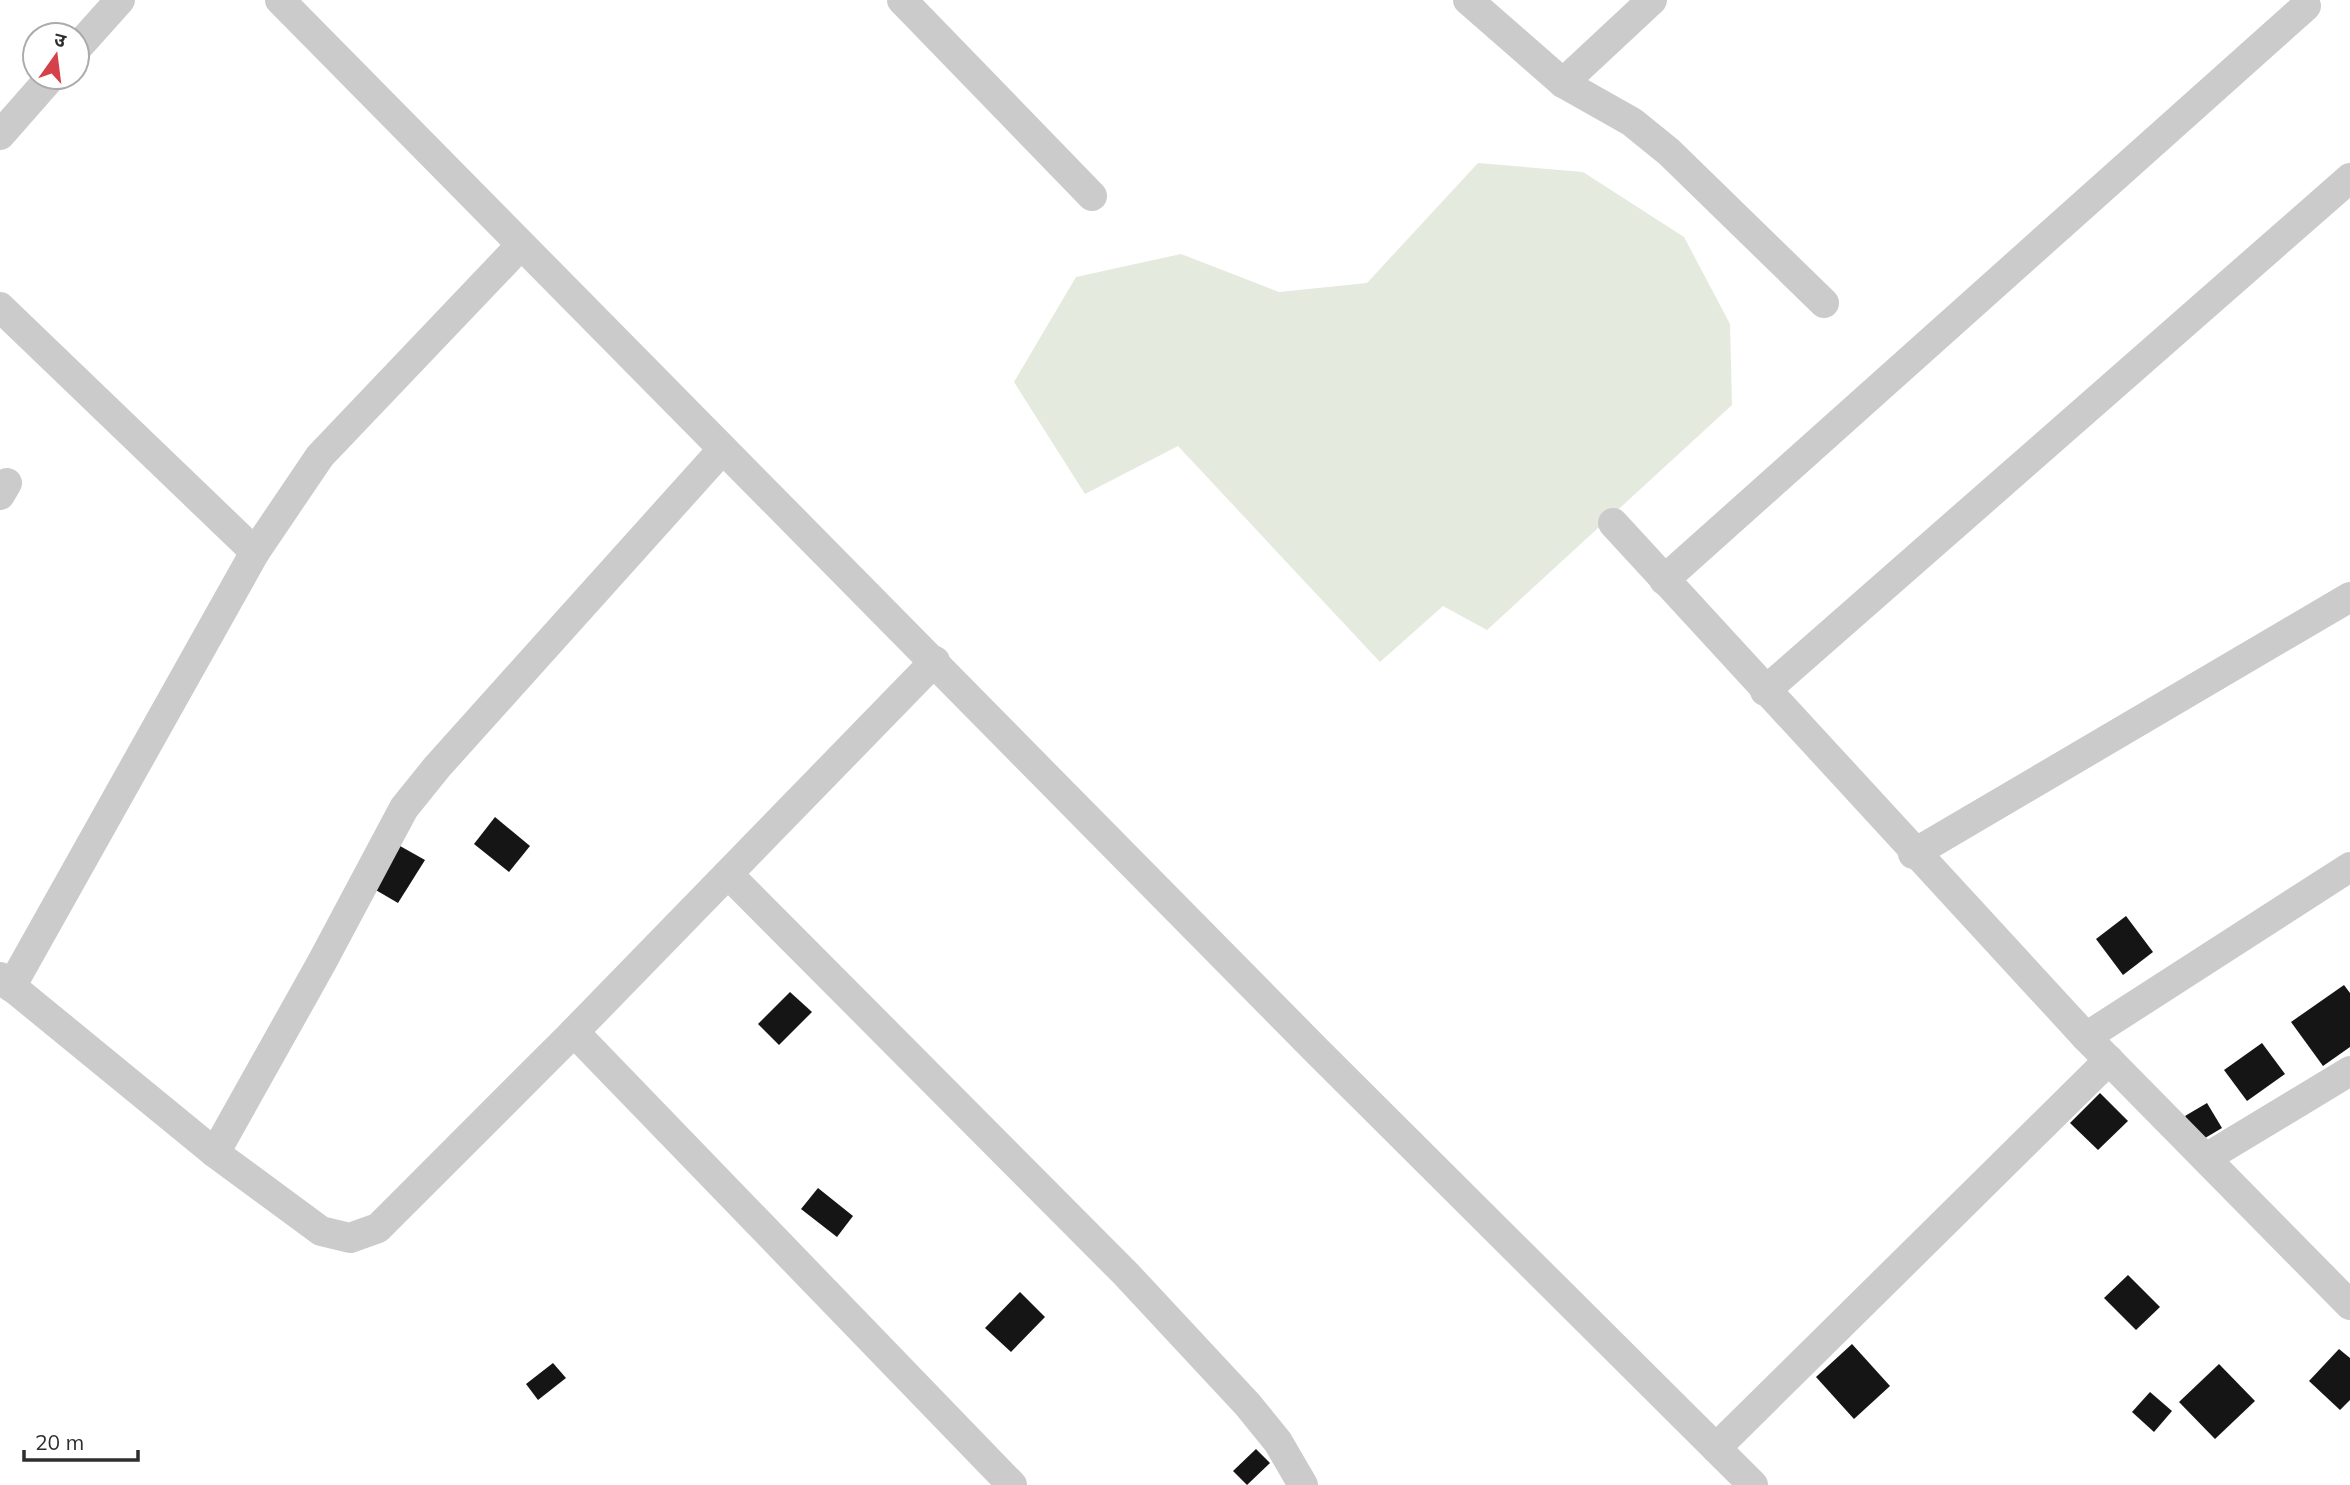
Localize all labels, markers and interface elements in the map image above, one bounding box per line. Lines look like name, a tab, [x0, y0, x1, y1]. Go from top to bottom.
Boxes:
north arrow	[21, 21, 91, 91]
text: उ	[52, 27, 69, 53]
scale bar	[24, 1418, 138, 1462]
text: 20 m	[35, 1429, 84, 1455]

